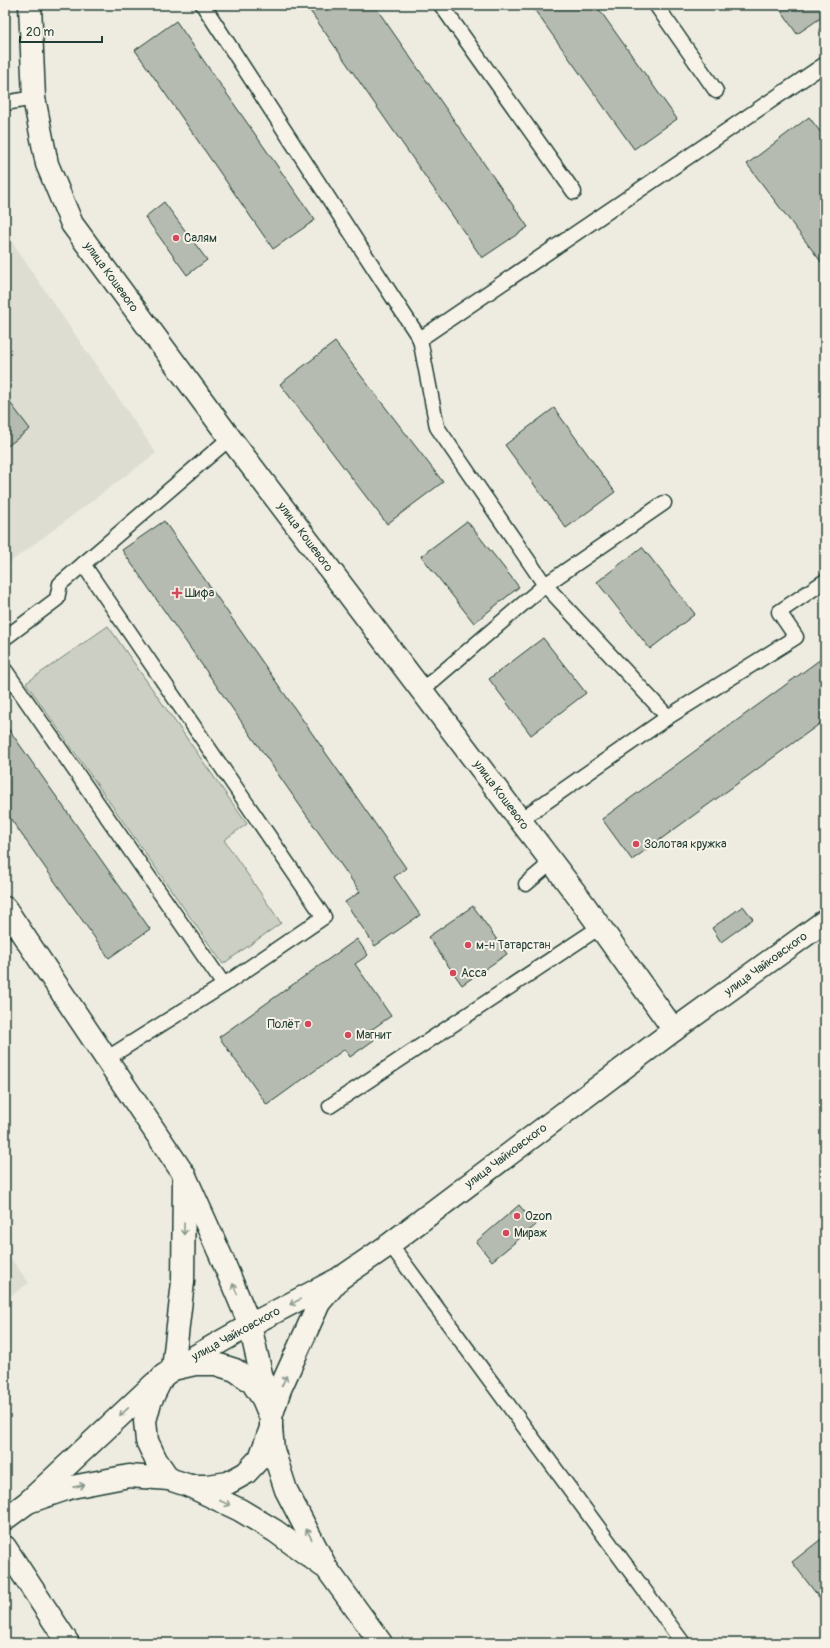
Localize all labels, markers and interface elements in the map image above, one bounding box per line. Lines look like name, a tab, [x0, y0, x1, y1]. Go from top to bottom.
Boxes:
scale bar	[20, 18, 102, 44]
text: 20 m	[26, 25, 55, 40]
place label: Салям	[184, 231, 217, 246]
marker: Салям	[171, 233, 181, 243]
street label: улица Кошевого	[80, 238, 142, 315]
street label: улица Кошевого	[273, 498, 336, 575]
place label: Шифа	[185, 586, 215, 601]
marker: Шифа	[172, 588, 182, 598]
street label: улица Кошевого	[469, 756, 532, 833]
place label: Золотая кружка	[644, 837, 727, 852]
marker: Золотая кружка	[631, 839, 641, 849]
street label: улица Чайковского	[721, 929, 811, 1000]
place label: м-н Татарстан	[476, 938, 551, 953]
marker: м-н Татарстан	[463, 940, 473, 950]
place label: Acca	[461, 966, 487, 981]
marker: Acca	[448, 968, 458, 978]
place label: Полёт	[268, 1017, 300, 1032]
marker: Полёт	[303, 1019, 313, 1029]
place label: Магнит	[356, 1028, 392, 1043]
marker: Магнит	[343, 1030, 353, 1040]
street label: улица Чайковского	[461, 1120, 550, 1192]
place label: Ozon	[525, 1209, 552, 1224]
marker: Ozon	[512, 1211, 522, 1221]
one-way arrow	[180, 1222, 188, 1235]
place label: Мираж	[514, 1226, 547, 1241]
marker: Мираж	[501, 1228, 511, 1238]
one-way arrow	[230, 1284, 238, 1296]
one-way arrow	[289, 1298, 301, 1306]
street label: улица Чайковского	[188, 1303, 283, 1365]
one-way arrow	[281, 1376, 288, 1388]
one-way arrow	[119, 1407, 129, 1417]
one-way arrow	[72, 1482, 85, 1490]
one-way arrow	[219, 1500, 231, 1507]
one-way arrow	[305, 1528, 312, 1540]

